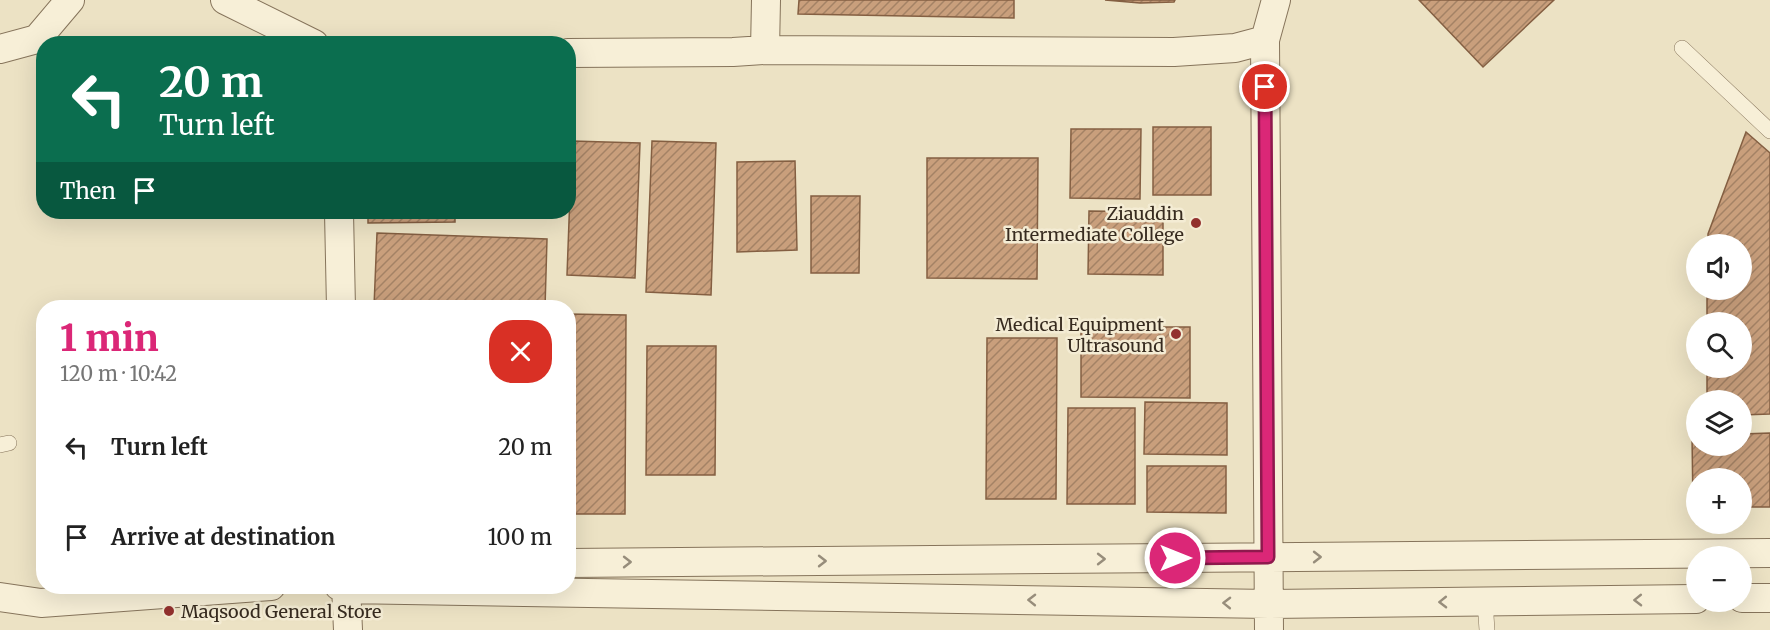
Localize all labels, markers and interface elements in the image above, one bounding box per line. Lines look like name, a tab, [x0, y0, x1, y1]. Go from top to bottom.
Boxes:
text: 20 m	[159, 56, 263, 108]
icon: left	[60, 60, 138, 138]
pin	[1239, 61, 1290, 112]
icon: arrive	[1248, 70, 1281, 103]
text: Turn left	[159, 108, 274, 142]
icon: arrive	[128, 174, 161, 207]
text: Then	[60, 177, 116, 205]
place label: Ziauddin Intermediate College	[1005, 202, 1184, 246]
marker: Ziauddin Intermediate College	[1189, 216, 1203, 230]
map controls	[1686, 234, 1752, 612]
button: sound	[1686, 234, 1752, 300]
button: search	[1686, 312, 1752, 378]
place label: Medical Equipment Ultrasound	[995, 313, 1164, 357]
text: 1 min	[60, 316, 159, 361]
button: close	[489, 320, 552, 383]
marker: Medical Equipment Ultrasound	[1169, 327, 1183, 341]
text: 120 m · 10:42	[60, 361, 177, 386]
button: layers	[1686, 390, 1752, 456]
icon: left	[60, 431, 93, 464]
text: Turn left	[111, 433, 208, 461]
text: 20 m	[498, 433, 552, 461]
button: +	[1686, 468, 1752, 534]
icon: arrive	[60, 521, 93, 554]
text: Arrive at destination	[111, 523, 335, 551]
text: 100 m	[487, 523, 552, 551]
position arrow	[1143, 526, 1207, 590]
button: −	[1686, 546, 1752, 612]
one-way arrow	[1312, 551, 1321, 563]
one-way arrow	[1096, 553, 1105, 565]
one-way arrow	[817, 555, 826, 567]
one-way arrow	[622, 556, 631, 569]
one-way arrow	[1634, 593, 1643, 606]
one-way arrow	[1028, 594, 1037, 606]
one-way arrow	[1439, 596, 1448, 608]
one-way arrow	[1223, 597, 1232, 609]
place label: Maqsood General Store	[181, 600, 381, 623]
marker: Maqsood General Store	[162, 604, 176, 618]

